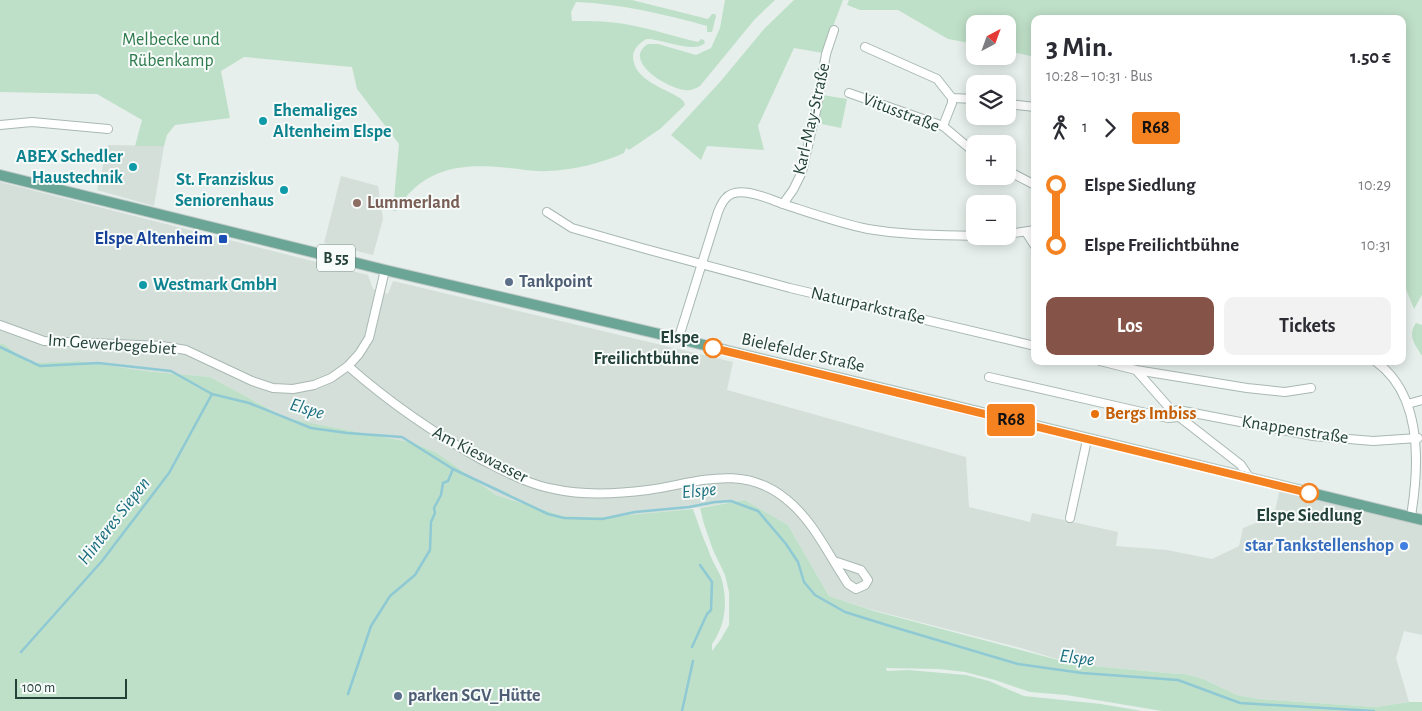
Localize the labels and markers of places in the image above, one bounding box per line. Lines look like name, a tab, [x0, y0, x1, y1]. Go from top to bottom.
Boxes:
place label: Ehemaliges Altenheim Elspe	[273, 102, 392, 141]
marker: Ehemaliges Altenheim Elspe	[257, 115, 269, 127]
place label: ABEX Schedler Haustechnik	[16, 148, 124, 187]
marker: ABEX Schedler Haustechnik	[127, 161, 139, 173]
place label: St. Franziskus Seniorenhaus	[175, 171, 274, 210]
marker: St. Franziskus Seniorenhaus	[278, 184, 290, 196]
place label: Lummerland	[367, 194, 460, 212]
marker: Lummerland	[351, 197, 363, 209]
place label: Elspe Altenheim	[95, 230, 213, 248]
marker: Elspe Altenheim	[217, 233, 229, 245]
place label: Tankpoint	[519, 273, 592, 291]
place label: Westmark GmbH	[153, 276, 277, 294]
marker: Tankpoint	[503, 276, 515, 288]
marker: Westmark GmbH	[137, 279, 149, 291]
place label: Elspe Freilichtbühne	[594, 329, 699, 368]
marker: Elspe Freilichtbühne	[703, 338, 723, 358]
place label: Bergs Imbiss	[1105, 405, 1196, 423]
marker: Bergs Imbiss	[1089, 408, 1101, 420]
marker: Elspe Siedlung	[1299, 483, 1319, 503]
place label: Elspe Siedlung	[1256, 507, 1363, 525]
place label: star Tankstellenshop	[1245, 537, 1394, 555]
marker: star Tankstellenshop	[1398, 540, 1410, 552]
place label: parken SGV_Hütte	[408, 687, 540, 705]
marker: parken SGV_Hütte	[392, 690, 404, 702]

